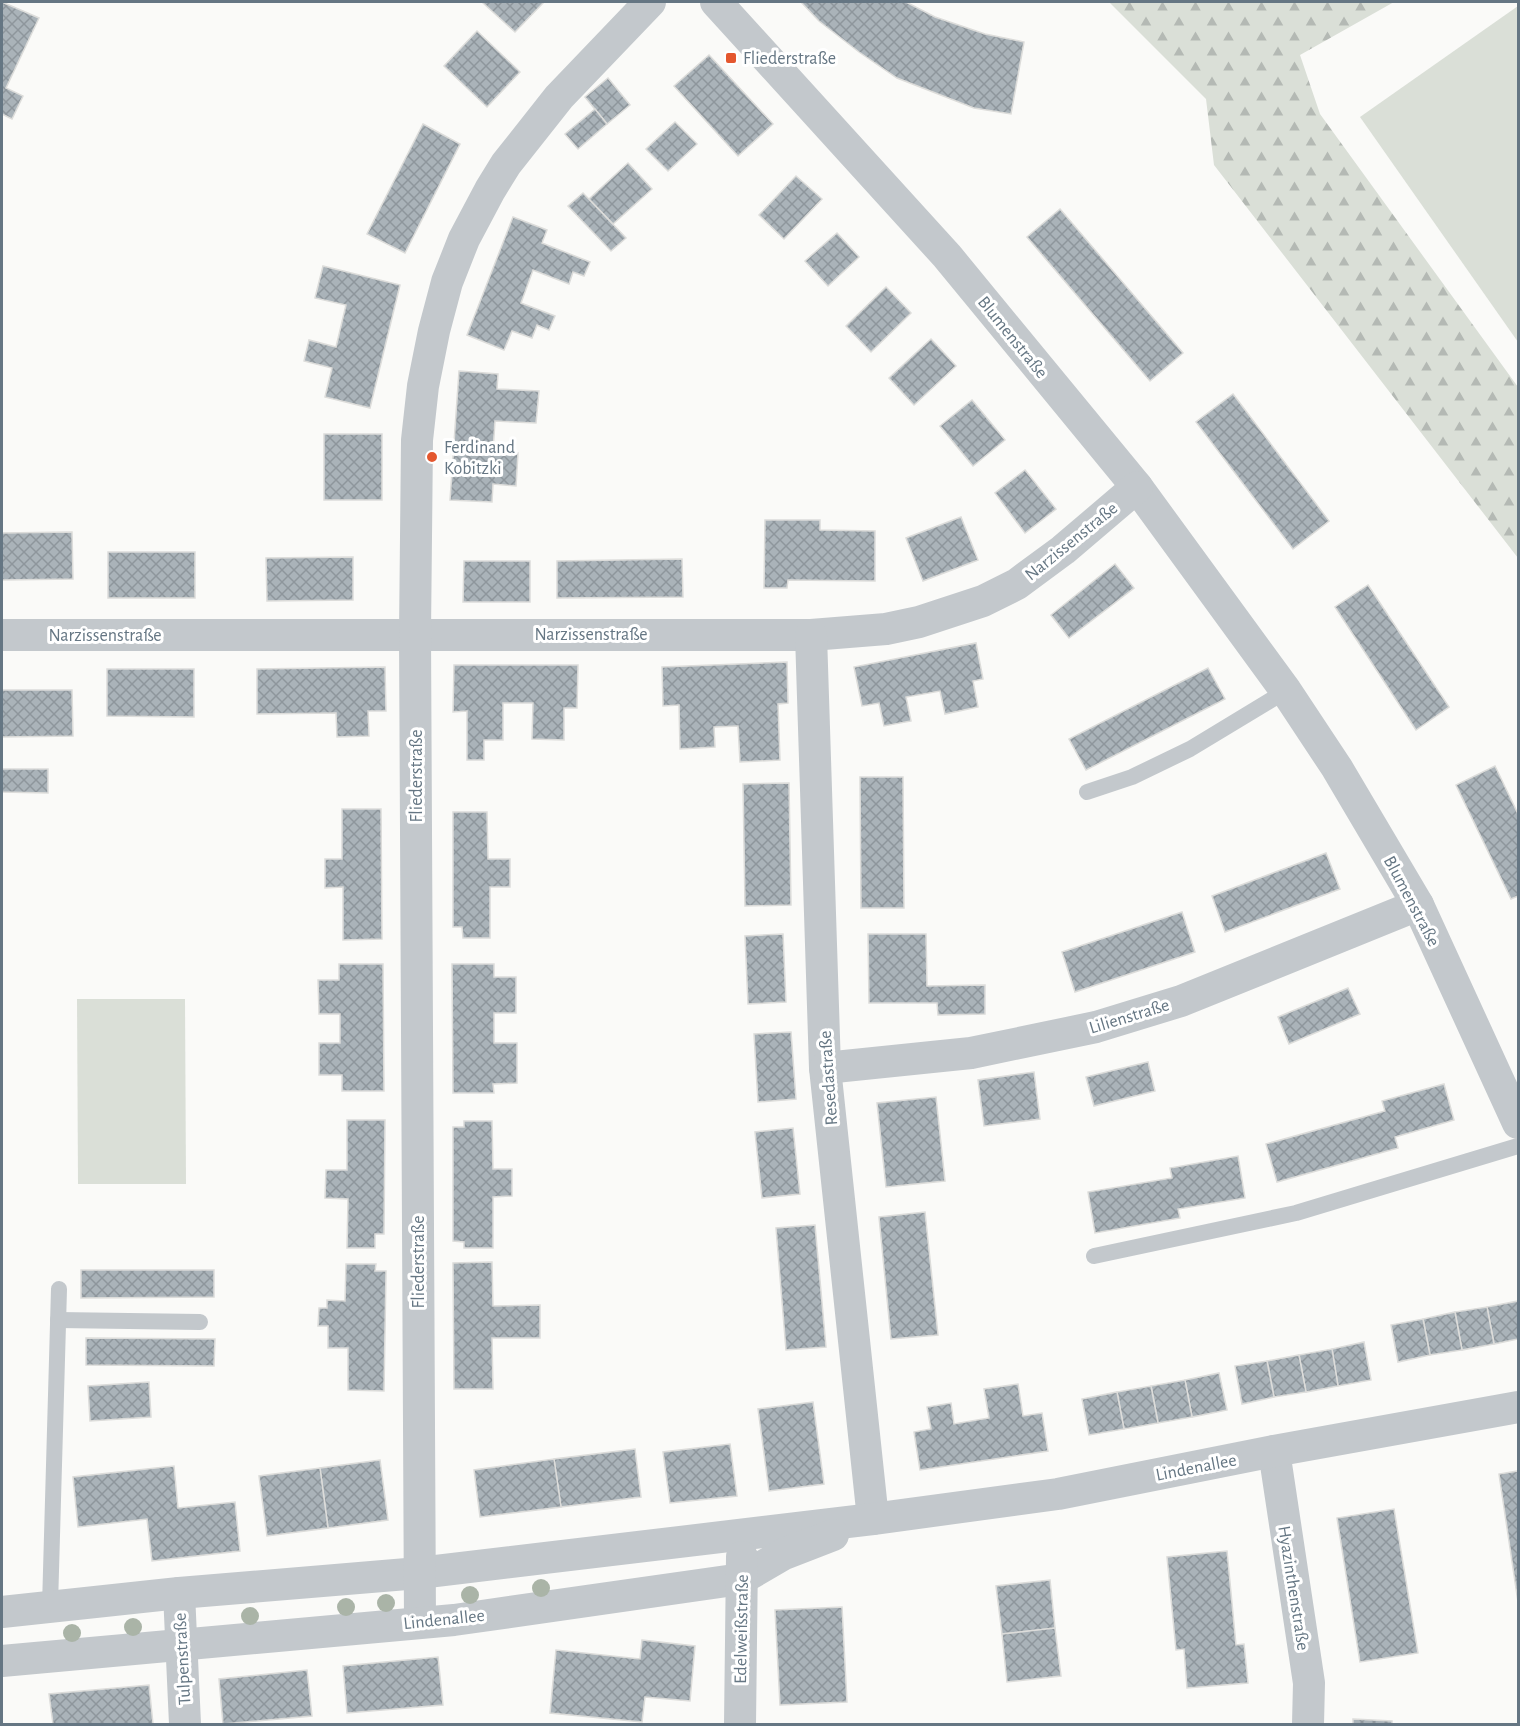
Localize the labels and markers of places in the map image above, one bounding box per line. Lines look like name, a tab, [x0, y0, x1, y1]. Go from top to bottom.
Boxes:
place label: Fliederstraße	[743, 50, 836, 68]
marker: Fliederstraße	[724, 51, 738, 65]
place label: Ferdinand Kobitzki	[444, 439, 515, 478]
marker: Ferdinand Kobitzki	[425, 450, 439, 464]

